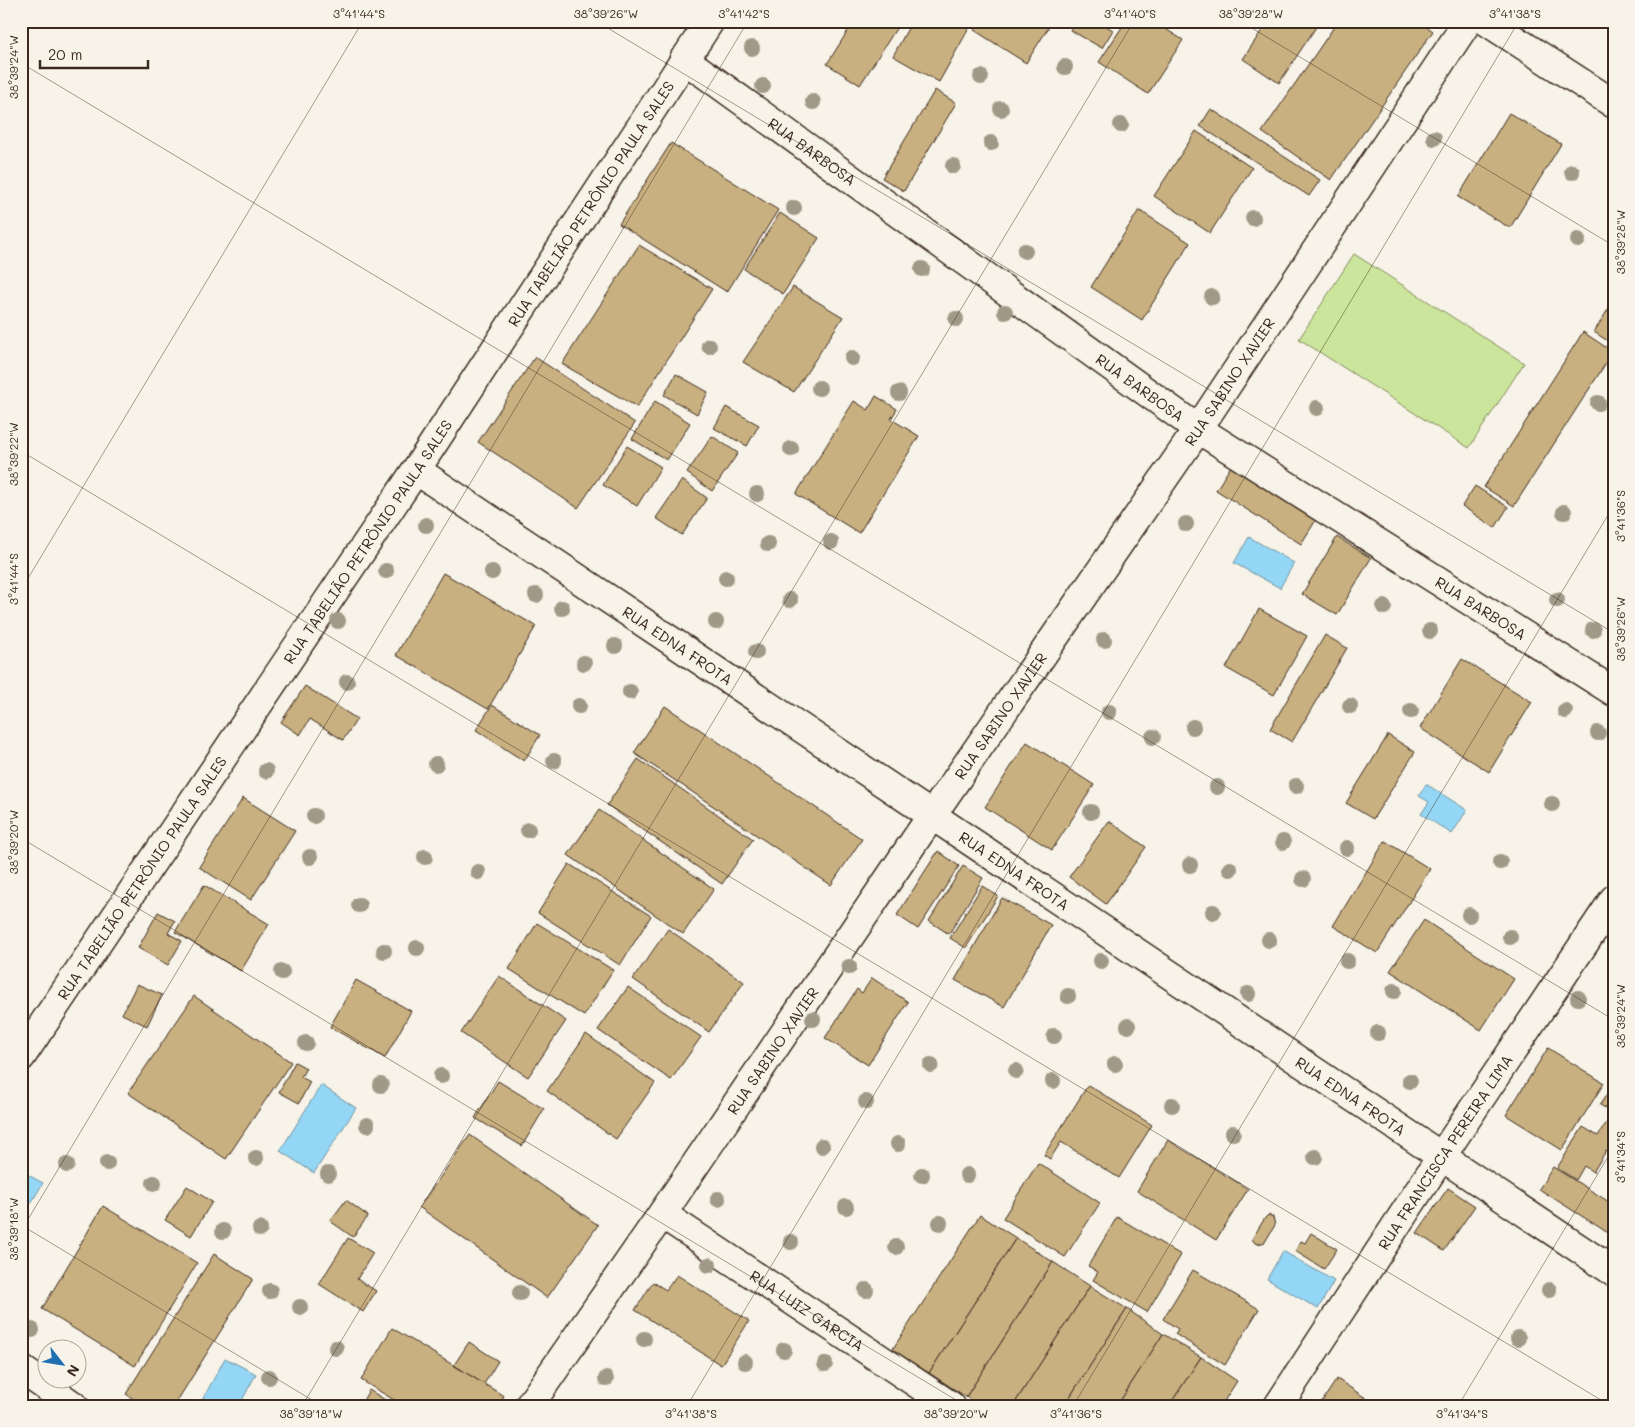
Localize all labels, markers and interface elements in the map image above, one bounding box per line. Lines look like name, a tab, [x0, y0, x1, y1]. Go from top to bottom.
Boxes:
text: 3°41'44"S	[333, 5, 385, 21]
text: 38°39'26"W	[574, 5, 638, 21]
text: 3°41'42"S	[718, 5, 770, 21]
text: 3°41'40"S	[1104, 5, 1156, 21]
text: 38°39'28"W	[1219, 5, 1283, 21]
text: 3°41'38"S	[1489, 5, 1541, 21]
text: 38°39'24"W	[5, 35, 21, 99]
scale bar	[40, 38, 148, 70]
text: 20 m	[48, 44, 82, 64]
street label: RUA TABELIÃO PETRÔNIO PAULA SALES	[503, 77, 678, 330]
street label: RUA BARBOSA	[764, 113, 860, 190]
text: 38°39'28"W	[1612, 210, 1628, 274]
street label: RUA SABINO XAVIER	[1180, 314, 1279, 450]
street label: RUA BARBOSA	[1092, 349, 1188, 426]
street label: RUA TABELIÃO PETRÔNIO PAULA SALES	[279, 416, 456, 668]
text: 38°39'22"W	[5, 422, 21, 486]
text: 3°41'36"S	[1612, 490, 1628, 542]
text: 3°41'44"S	[5, 553, 21, 605]
street label: RUA BARBOSA	[1431, 572, 1530, 644]
text: 38°39'26"W	[1612, 597, 1628, 661]
street label: RUA EDNA FROTA	[619, 601, 737, 689]
street label: RUA SABINO XAVIER	[950, 648, 1051, 783]
street label: RUA TABELIÃO PETRÔNIO PAULA SALES	[52, 752, 231, 1004]
text: 38°39'20"W	[5, 810, 21, 874]
street label: RUA EDNA FROTA	[955, 826, 1073, 915]
street label: RUA SABINO XAVIER	[722, 983, 823, 1118]
text: 38°39'24"W	[1612, 984, 1628, 1048]
street label: RUA FRANCISCA PEREIRA LIMA	[1373, 1051, 1517, 1253]
street label: RUA EDNA FROTA	[1292, 1052, 1410, 1140]
text: 3°41'34"S	[1612, 1131, 1628, 1183]
text: 38°39'18"W	[5, 1197, 21, 1261]
street label: RUA LUIZ GARCIA	[746, 1265, 868, 1355]
north arrow	[38, 1340, 88, 1390]
text: N	[63, 1361, 84, 1380]
text: 38°39'18"W	[279, 1405, 343, 1421]
text: 3°41'38"S	[665, 1405, 717, 1421]
text: 38°39'20"W	[924, 1405, 988, 1421]
text: 3°41'36"S	[1050, 1405, 1102, 1421]
text: 3°41'34"S	[1436, 1405, 1488, 1421]

